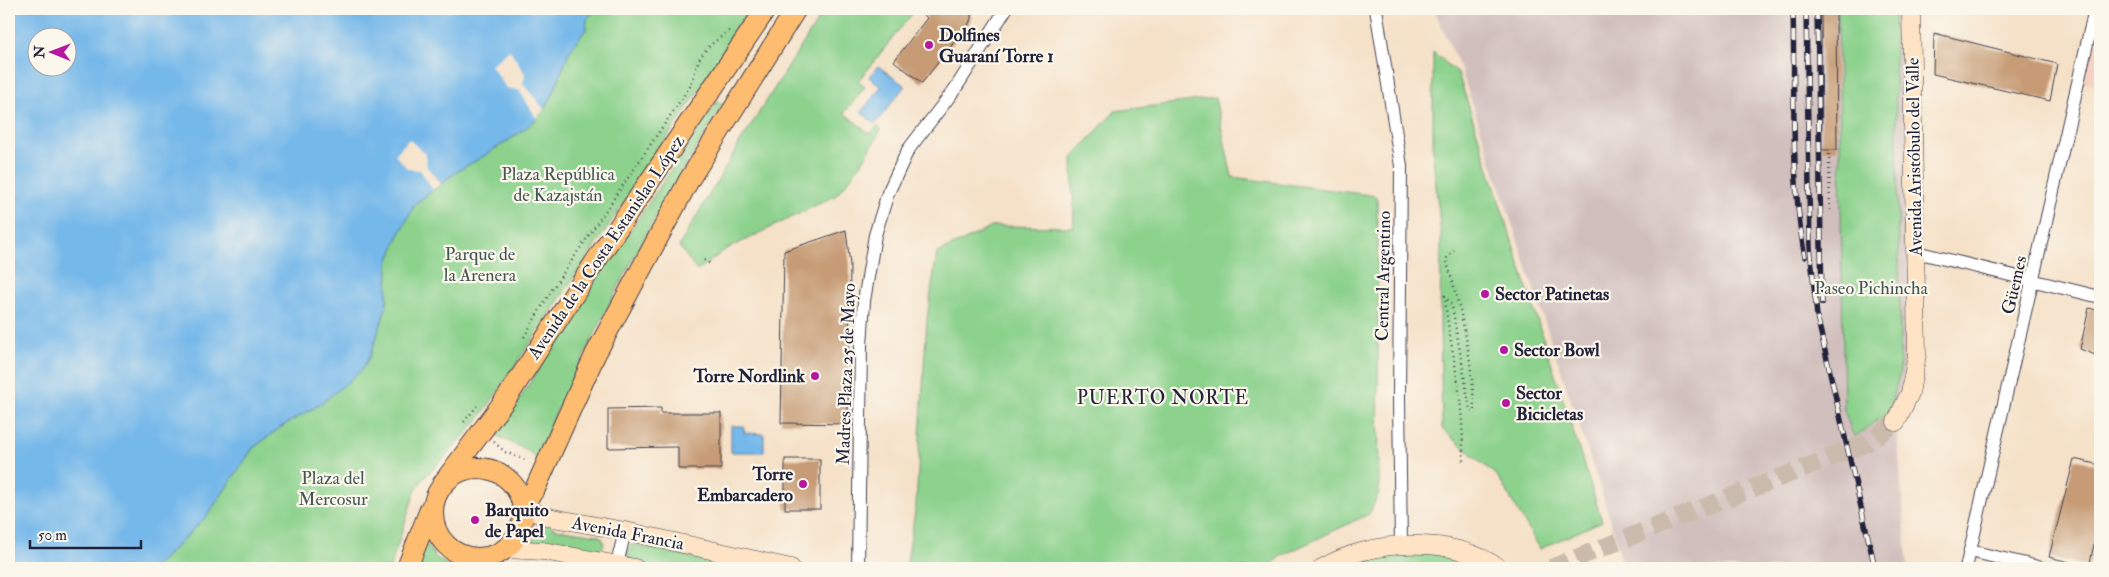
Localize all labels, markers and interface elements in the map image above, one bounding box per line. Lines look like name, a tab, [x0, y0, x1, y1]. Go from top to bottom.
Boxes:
place label: Dolfines Guaraní Torre 1	[939, 24, 1054, 68]
north arrow	[28, 28, 78, 78]
marker: Dolfines Guaraní Torre 1	[923, 39, 935, 51]
text: N	[31, 45, 48, 59]
street label: Avenida Aristóbulo del Valle	[1901, 57, 1928, 258]
street label: Avenida de la Costa Estanislao López	[522, 131, 690, 365]
park label: Plaza República de Kazajstán	[501, 163, 615, 207]
street label: Central Argentino	[1371, 210, 1396, 341]
park label: Parque de la Arenera	[444, 243, 517, 287]
street label: Güemes	[1997, 253, 2032, 317]
park label: Paseo Pichincha	[1814, 277, 1928, 300]
street label: Madres Plaza 25 de Mayo	[832, 282, 861, 465]
place label: Sector Patinetas	[1495, 283, 1609, 306]
marker: Sector Patinetas	[1479, 288, 1491, 300]
place label: Sector Bowl	[1514, 339, 1600, 362]
marker: Sector Bowl	[1498, 344, 1510, 356]
place label: Torre Nordlink	[692, 365, 805, 388]
marker: Torre Nordlink	[809, 370, 821, 382]
place label: Sector Bicicletas	[1516, 382, 1583, 426]
district label: PUERTO NORTE	[1077, 386, 1249, 410]
marker: Sector Bicicletas	[1500, 397, 1512, 409]
place label: Torre Embarcadero	[697, 463, 793, 507]
park label: Plaza del Mercosur	[298, 467, 368, 511]
marker: Torre Embarcadero	[797, 478, 809, 490]
place label: Barquito de Papel	[485, 499, 549, 543]
street label: Avenida Francia	[569, 511, 687, 556]
marker: Barquito de Papel	[469, 514, 481, 526]
scale bar	[30, 517, 141, 549]
text: 50 m	[38, 526, 67, 545]

